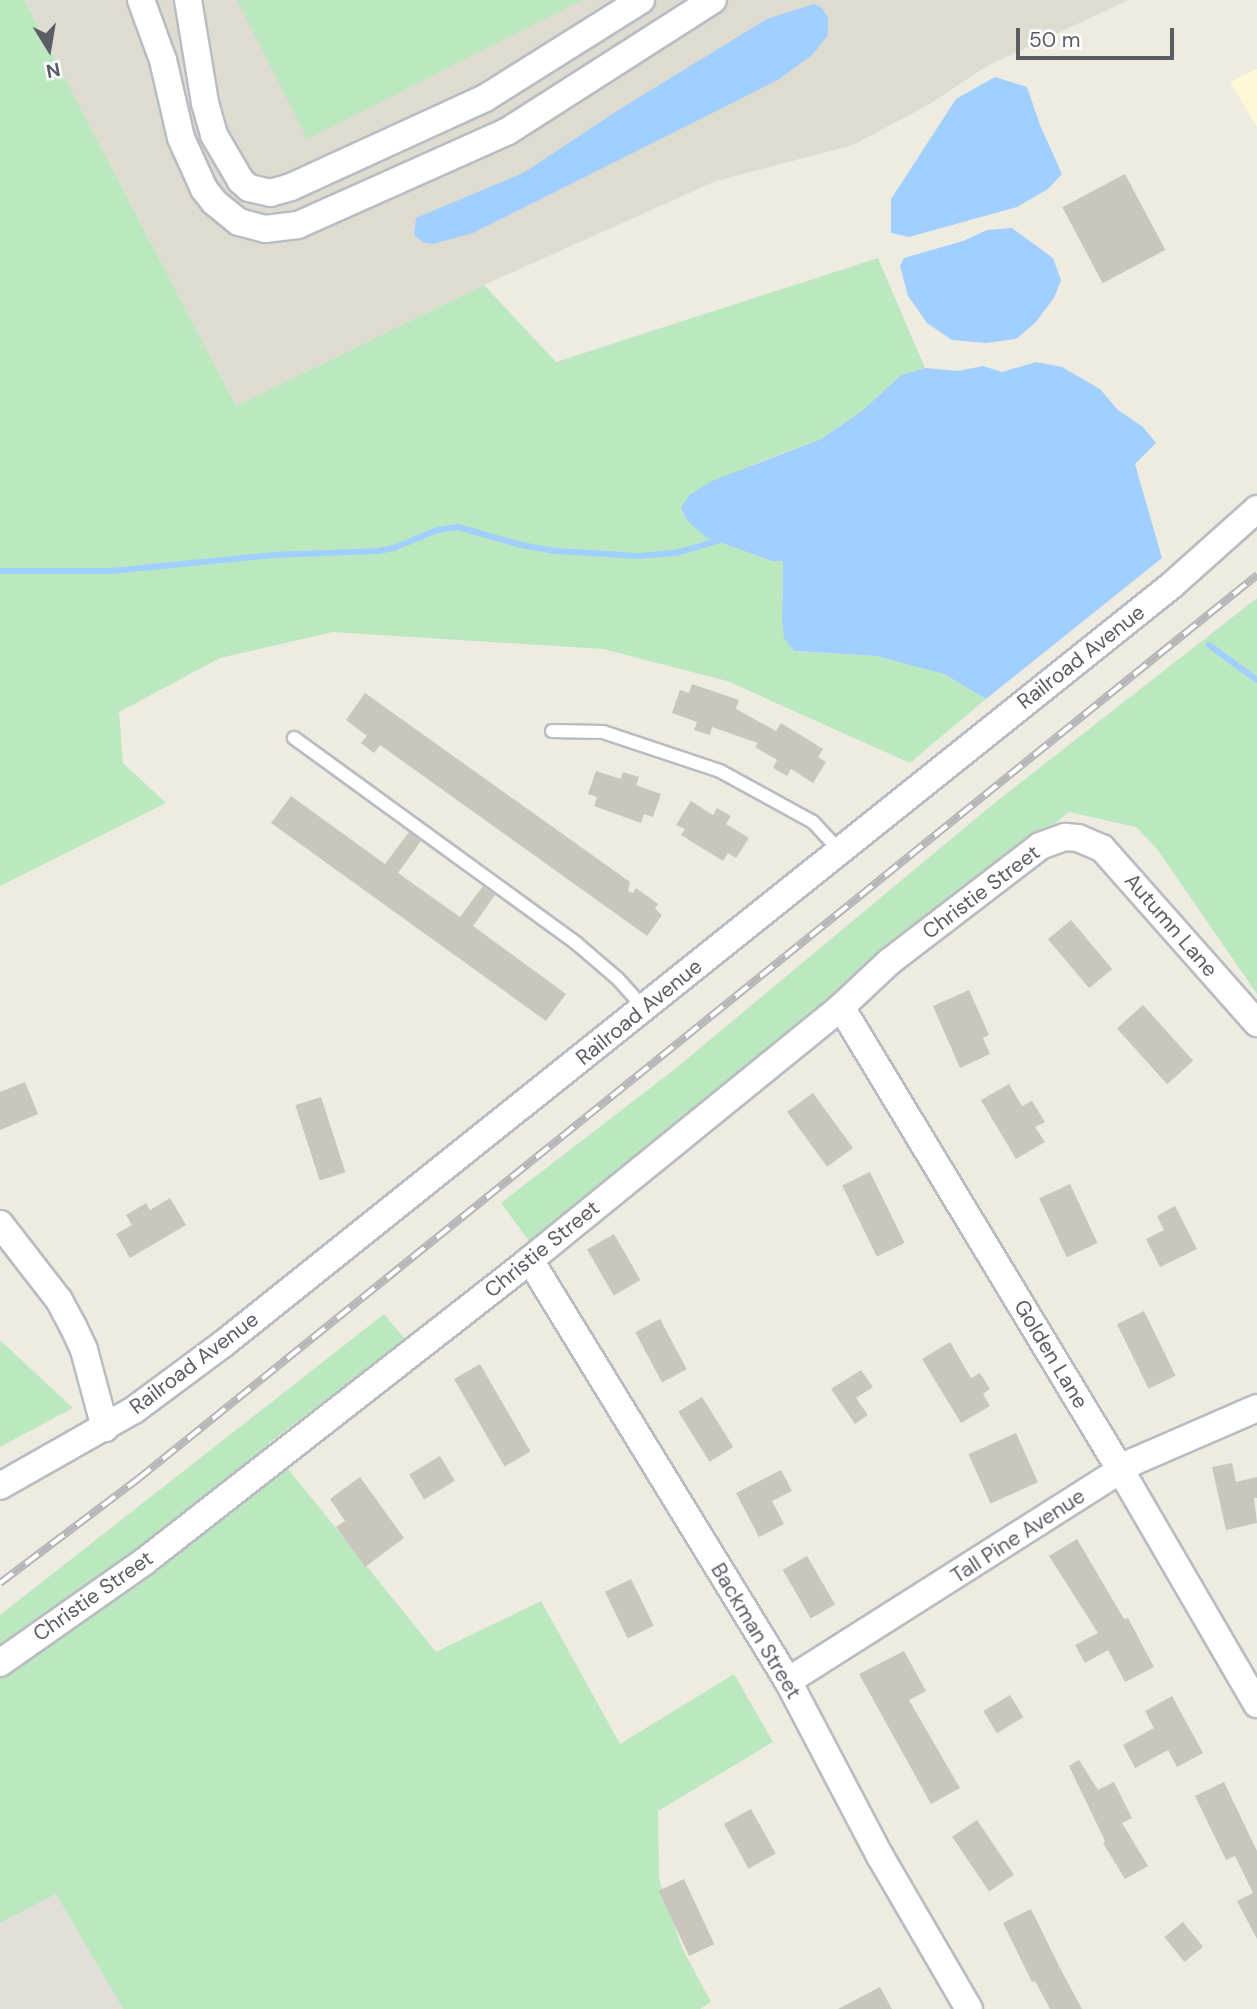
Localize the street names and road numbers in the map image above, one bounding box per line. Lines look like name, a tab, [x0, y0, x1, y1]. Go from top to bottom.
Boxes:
street label: Railroad Avenue	[1012, 599, 1150, 715]
street label: Christie Street	[917, 840, 1045, 944]
street label: Autumn Lane	[1119, 868, 1223, 982]
street label: Railroad Avenue	[571, 954, 707, 1070]
street label: Christie Street	[480, 1195, 604, 1303]
street label: Golden Lane	[1009, 1295, 1093, 1413]
street label: Railroad Avenue	[125, 1306, 263, 1420]
street label: Tall Pine Avenue	[946, 1483, 1090, 1589]
street label: Christie Street	[28, 1545, 158, 1647]
street label: Backman Street	[706, 1559, 806, 1703]

